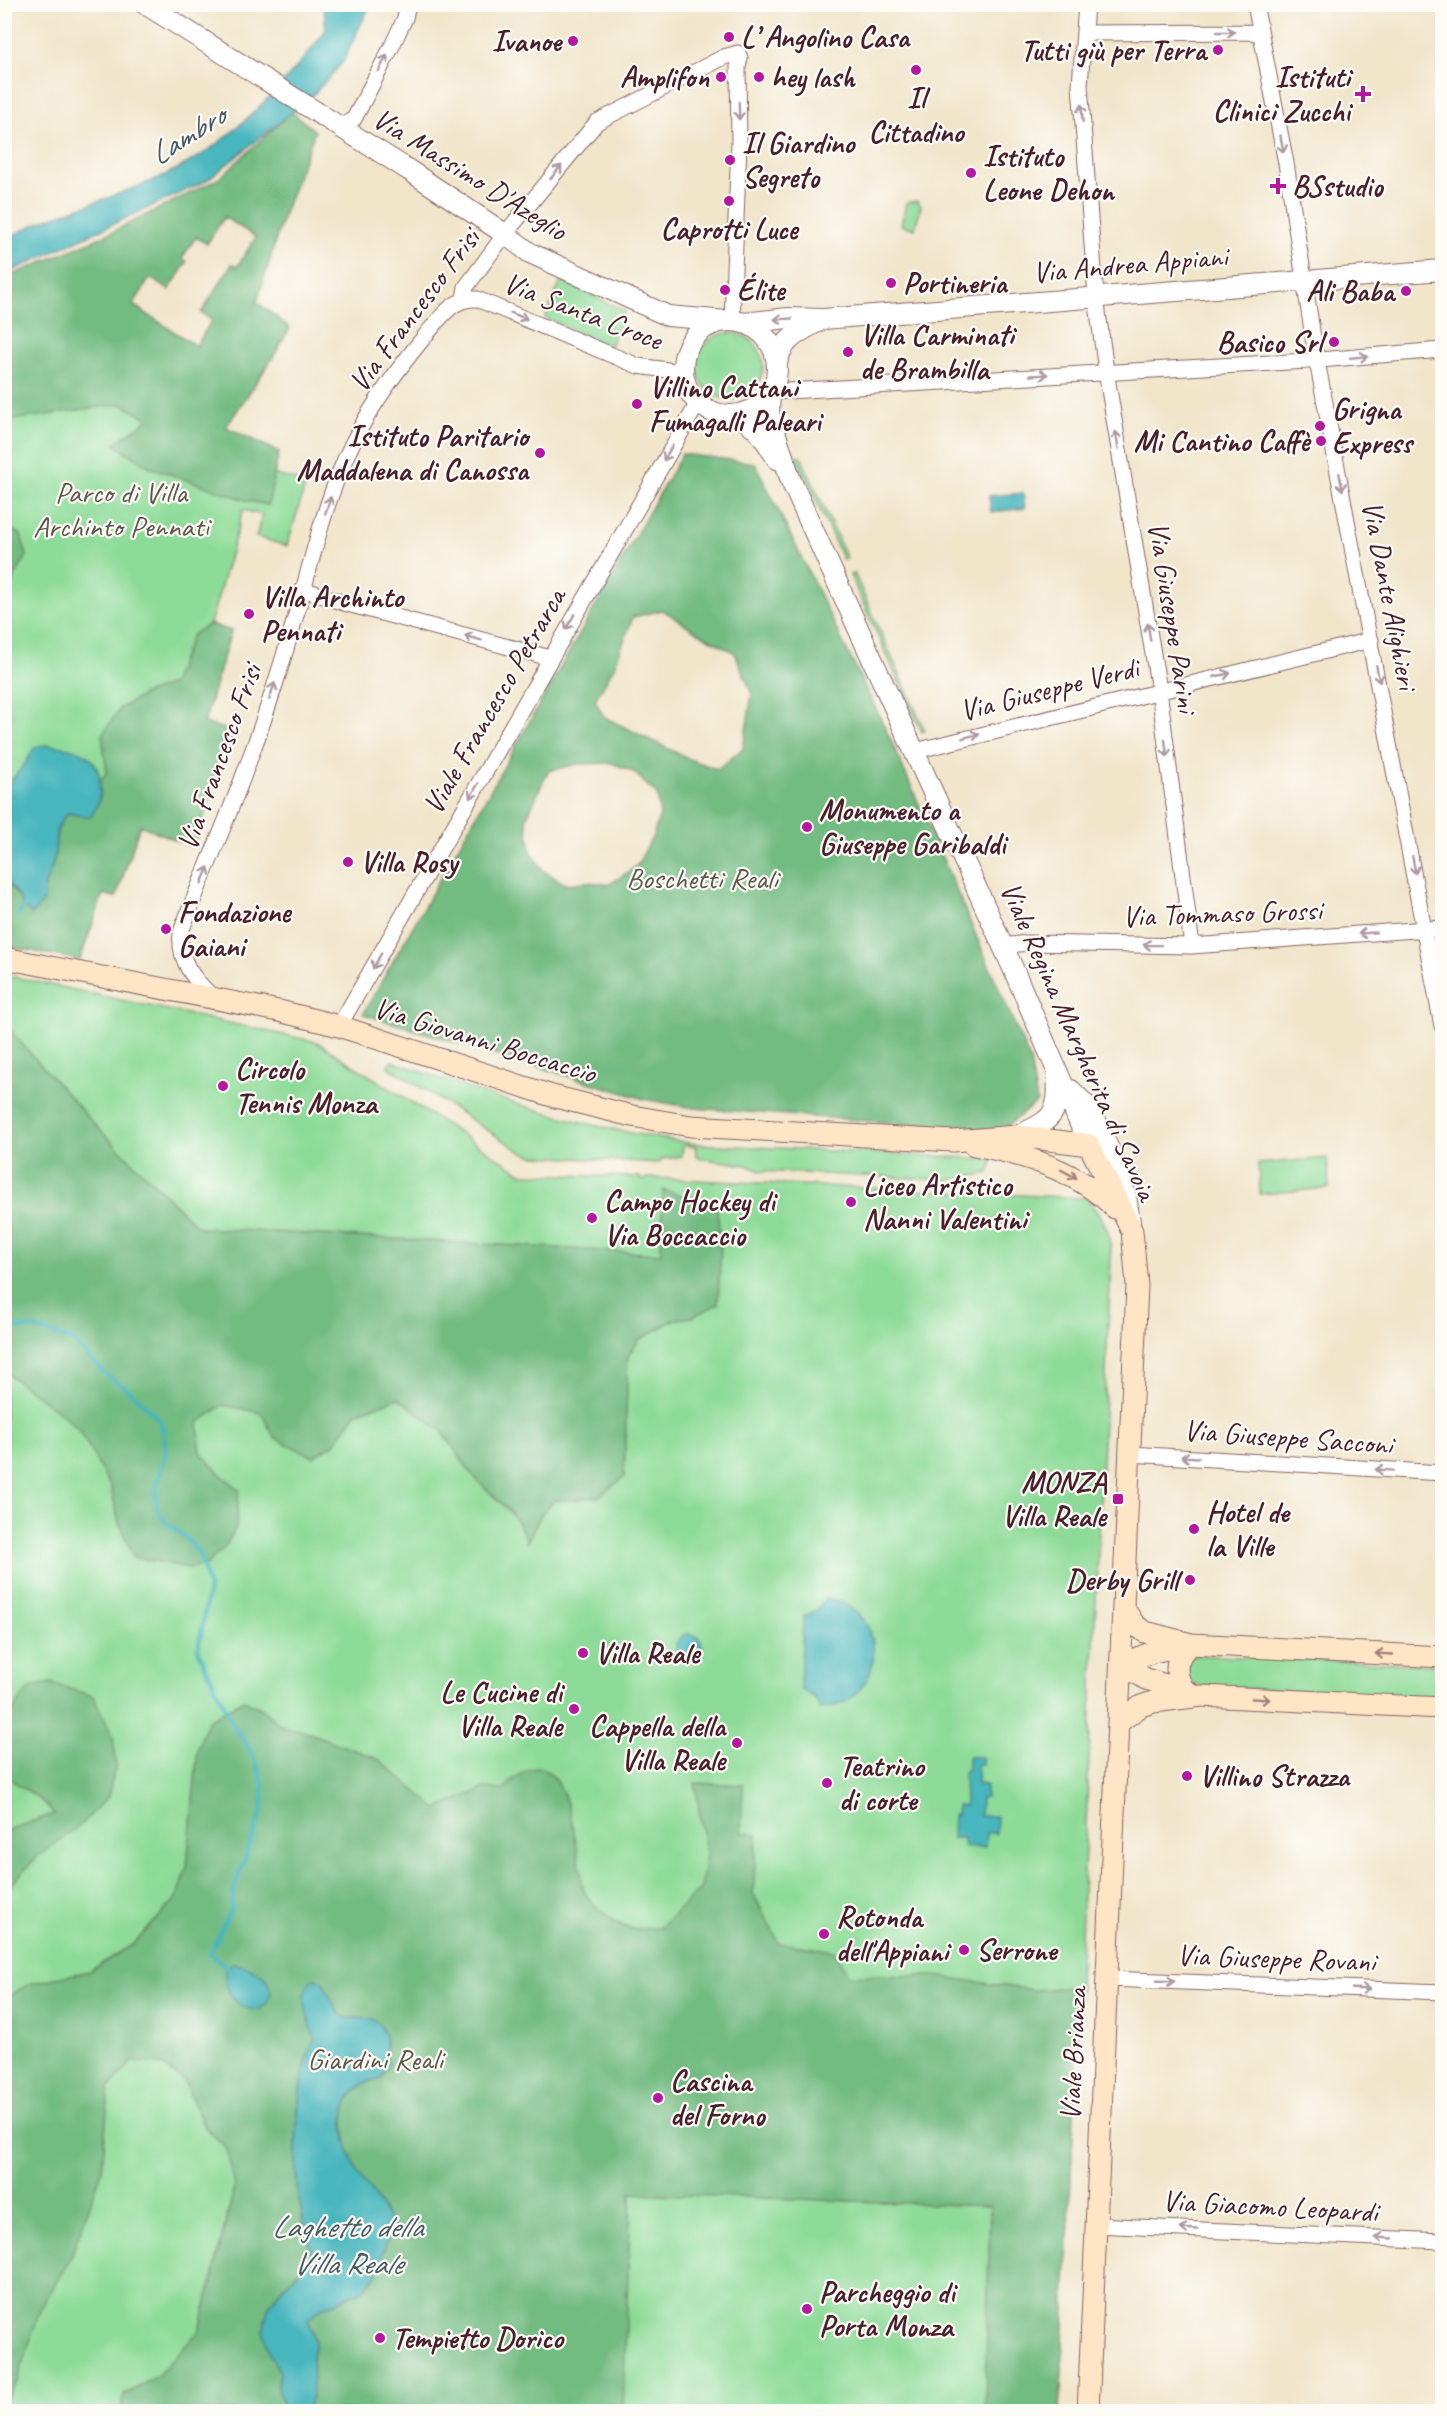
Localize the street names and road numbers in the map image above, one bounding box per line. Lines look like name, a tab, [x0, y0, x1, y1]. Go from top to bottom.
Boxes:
street label: Via Massimo D'Azeglio	[366, 99, 575, 250]
street label: Via Francesco Frisi	[340, 218, 490, 399]
street label: Via Andrea Appiani	[1031, 236, 1232, 291]
street label: Via Santa Croce	[498, 263, 670, 359]
street label: Via Dante Alighieri	[1353, 497, 1428, 696]
street label: Via Giuseppe Parini	[1139, 519, 1207, 718]
street label: Viale Francesco Petrarca	[414, 579, 575, 821]
street label: Via Giuseppe Verdi	[956, 648, 1146, 730]
street label: Via Francesco Frisi	[168, 656, 271, 855]
street label: Viale Regina Margherita di Savoia	[992, 876, 1168, 1209]
street label: Via Tommaso Grossi	[1122, 890, 1326, 935]
street label: Via Giovanni Boccaccio	[369, 988, 602, 1092]
street label: Via Giuseppe Sacconi	[1182, 1411, 1397, 1463]
street label: Via Giuseppe Rovani	[1176, 1936, 1379, 1981]
street label: Viale Brianza	[1051, 1984, 1096, 2122]
street label: Via Giacomo Leopardi	[1161, 2181, 1382, 2231]

